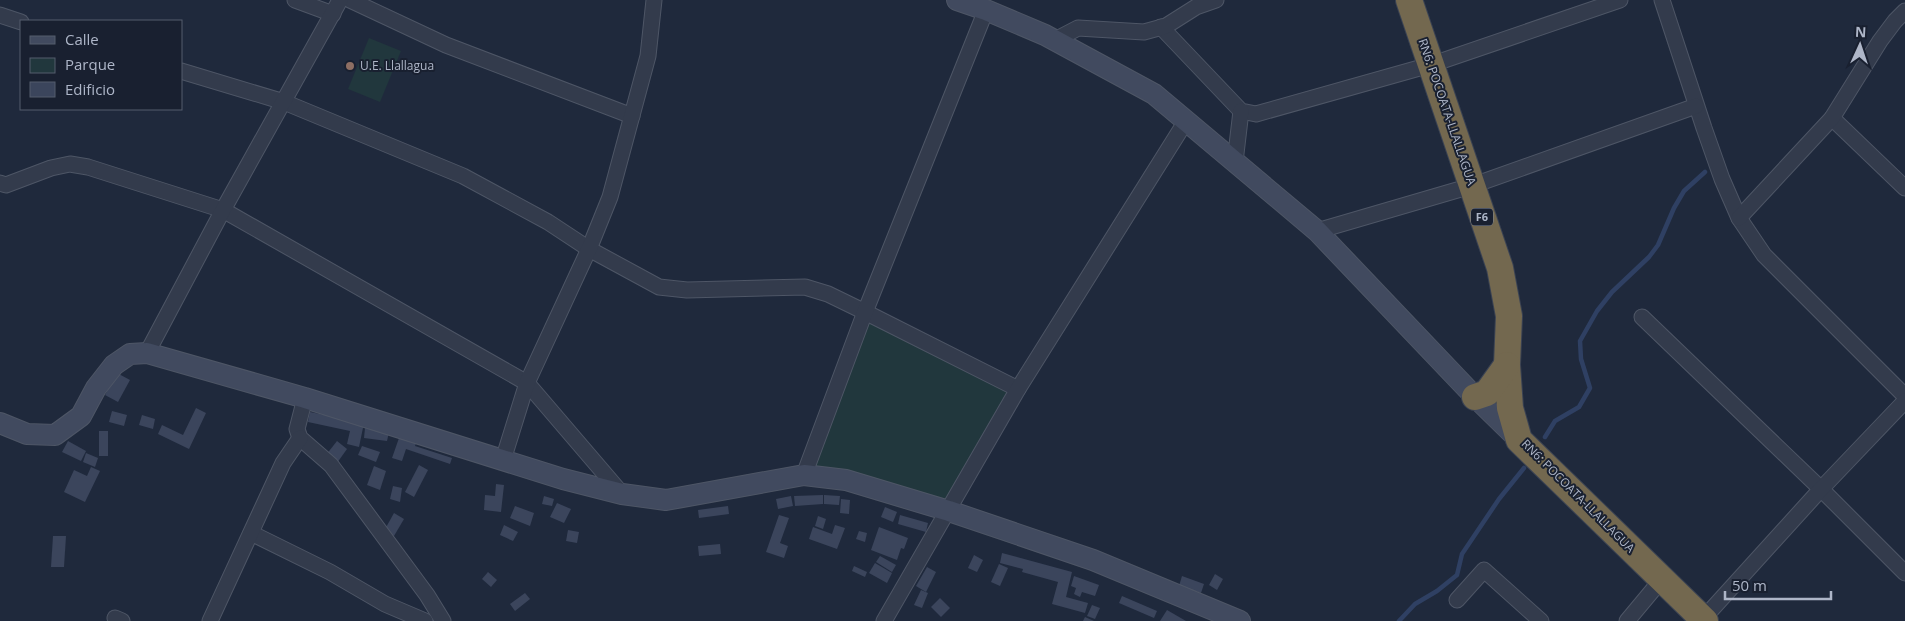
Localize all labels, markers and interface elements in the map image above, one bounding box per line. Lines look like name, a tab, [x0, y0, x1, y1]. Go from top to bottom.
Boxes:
legend	[20, 20, 182, 110]
north arrow	[1835, 20, 1885, 70]
text: N	[1855, 22, 1867, 41]
text: Calle	[65, 29, 99, 49]
street label: RN6: POCOATA-LLALLAGUA	[1414, 36, 1481, 188]
text: Parque	[65, 54, 115, 74]
place label: U.E. Llallagua	[360, 57, 434, 74]
marker: U.E. Llallagua	[344, 60, 356, 72]
text: Edificio	[65, 79, 115, 99]
road number: F6	[1471, 208, 1493, 226]
street label: RN6: POCOATA-LLALLAGUA	[1518, 435, 1639, 556]
scale bar	[1725, 568, 1831, 600]
text: 50 m	[1732, 575, 1767, 595]

